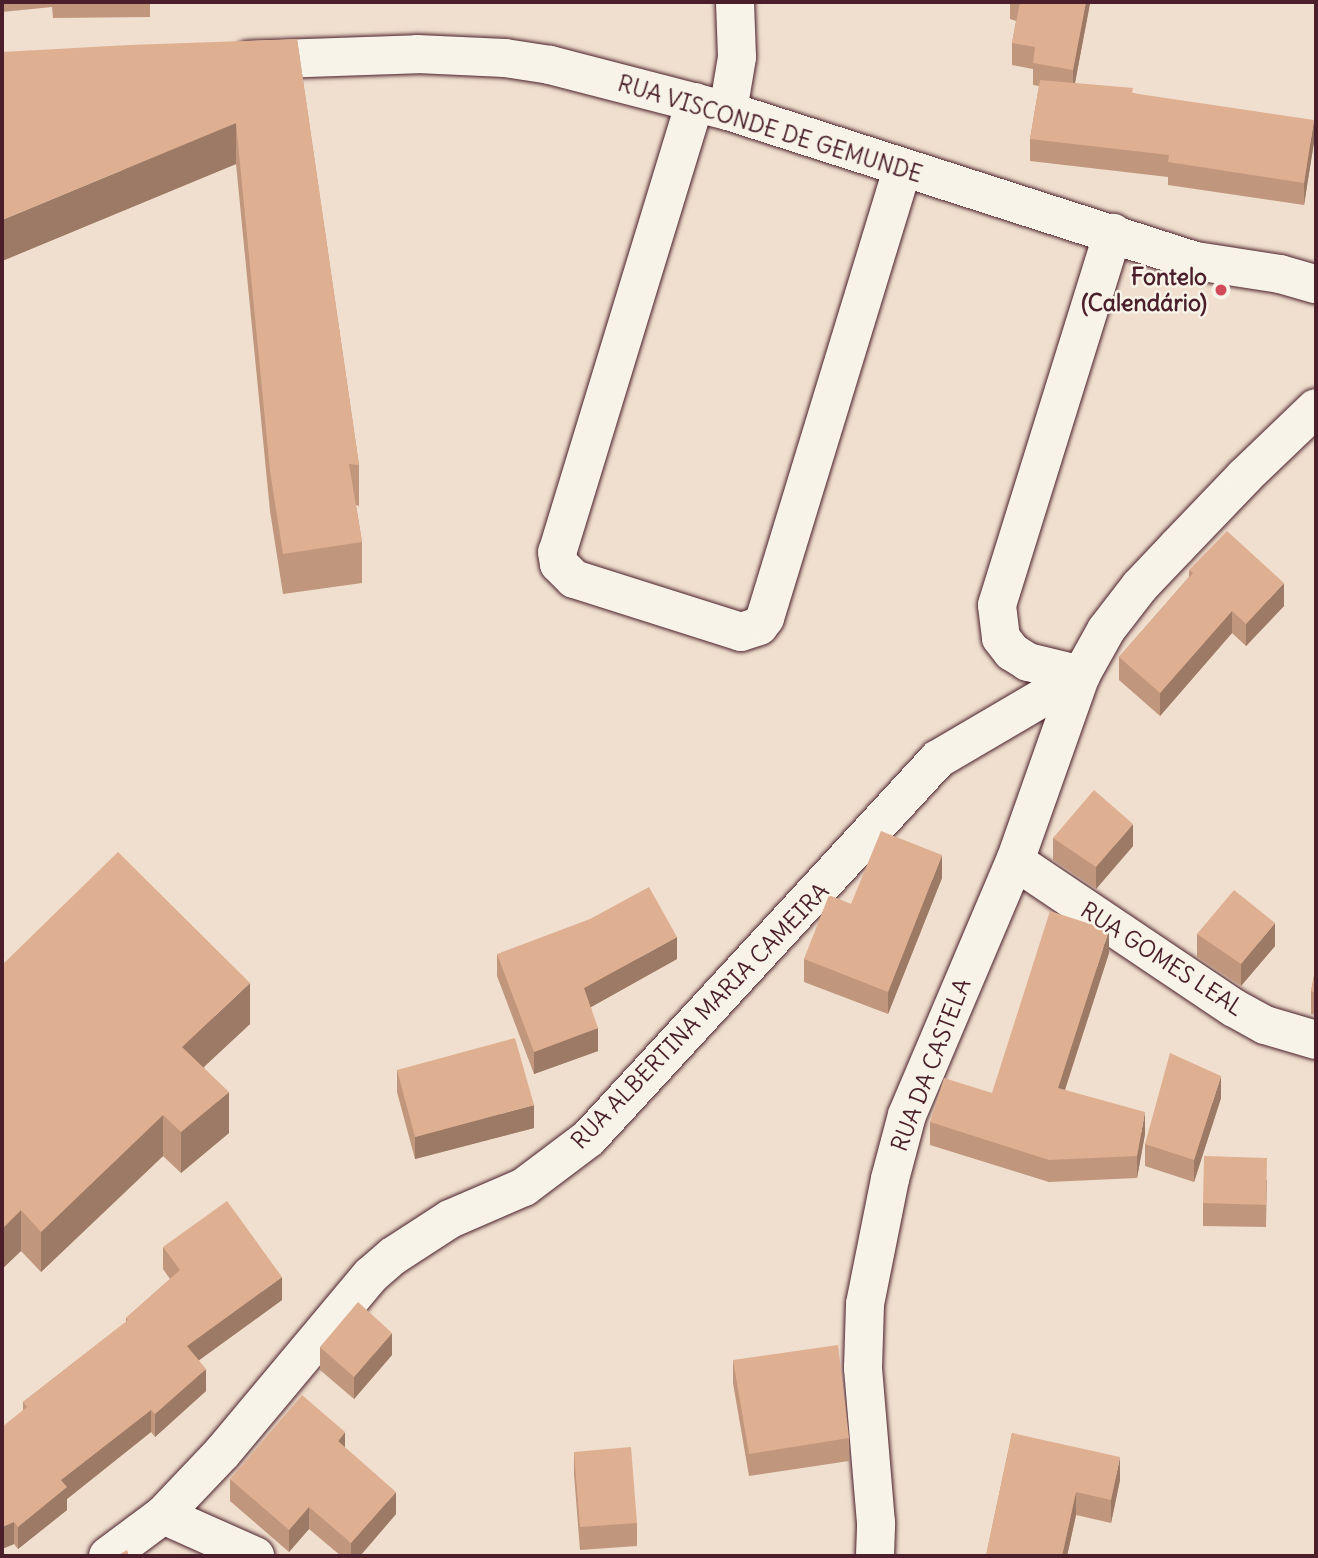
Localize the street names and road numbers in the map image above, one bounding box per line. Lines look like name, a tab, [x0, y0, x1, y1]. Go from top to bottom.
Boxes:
street label: RUA VISCONDE DE GEMUNDE	[614, 69, 926, 189]
street label: RUA ALBERTINA MARIA CAMEIRA	[566, 877, 834, 1155]
street label: RUA GOMES LEAL	[1075, 896, 1249, 1022]
street label: RUA DA CASTELA	[885, 975, 977, 1155]

